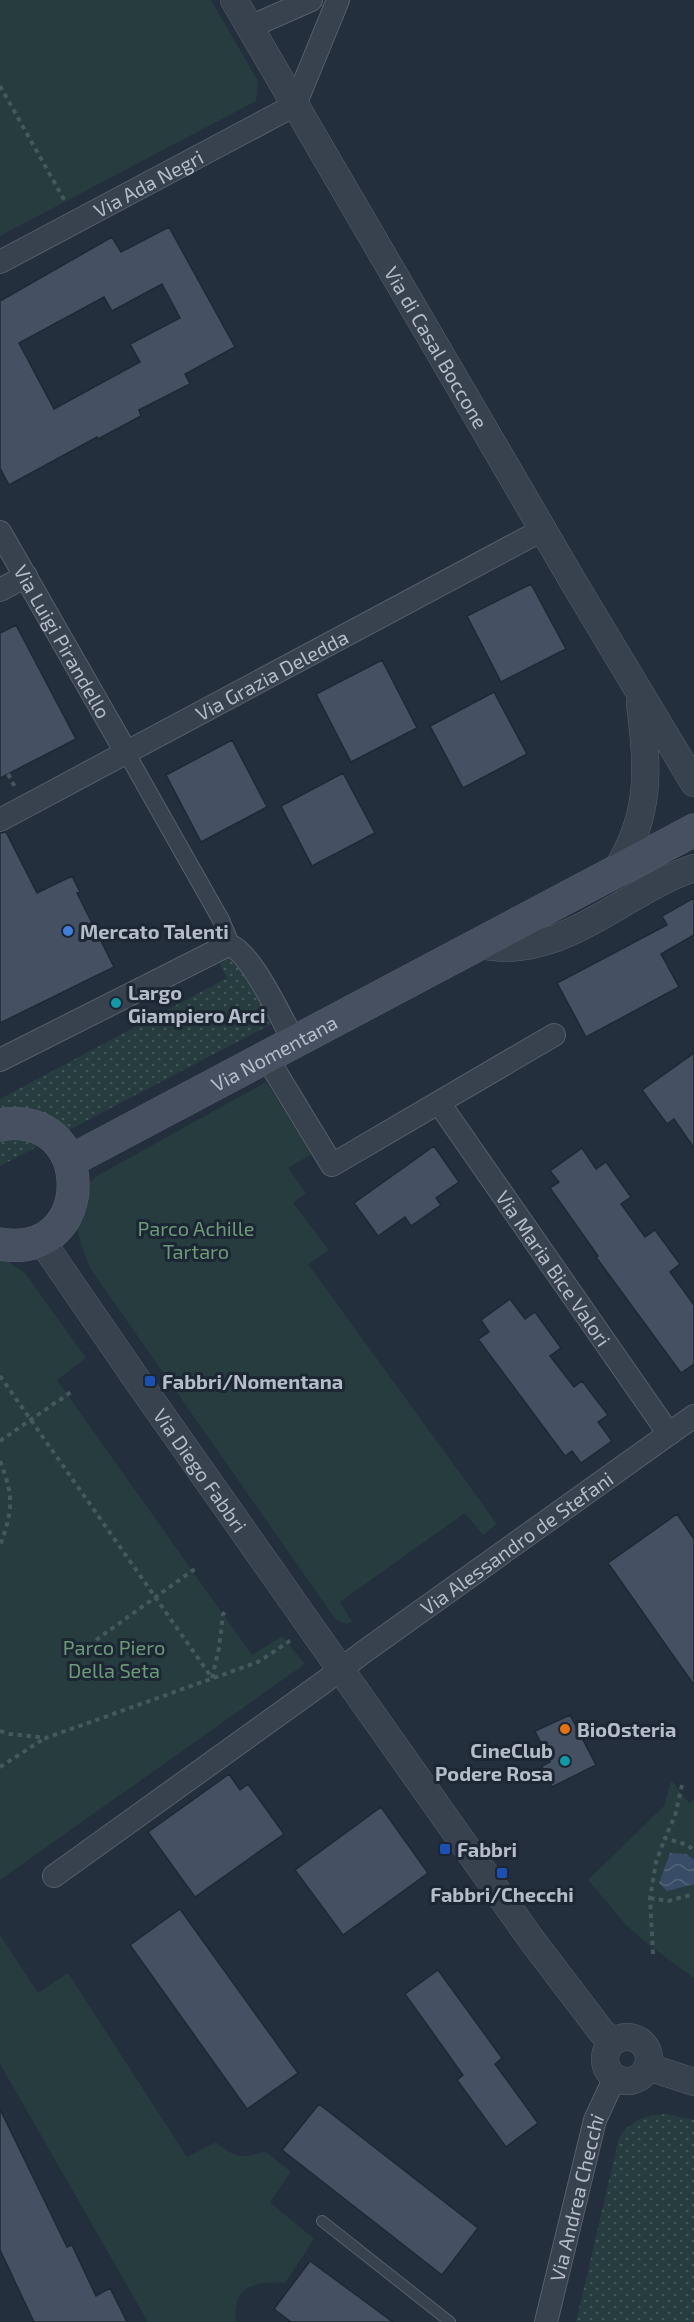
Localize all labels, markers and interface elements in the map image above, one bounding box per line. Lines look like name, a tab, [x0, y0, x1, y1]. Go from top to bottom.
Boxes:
street label: Via Ada Negri	[89, 144, 207, 222]
street label: Via di Casal Boccone	[380, 262, 493, 433]
street label: Via Luigi Pirandello	[9, 560, 116, 722]
street label: Via Grazia Deledda	[191, 624, 352, 725]
place label: Mercato Talenti	[80, 919, 229, 943]
marker: Mercato Talenti	[61, 924, 75, 938]
place label: Largo Giampiero Arci	[128, 980, 265, 1027]
marker: Largo Giampiero Arci	[109, 996, 123, 1010]
street label: Via Nomentana	[207, 1010, 341, 1096]
street label: Via Maria Bice Valori	[491, 1186, 616, 1351]
park label: Parco Achille Tartaro	[138, 1216, 254, 1263]
place label: Fabbri/Nomentana	[162, 1369, 343, 1393]
marker: Fabbri/Nomentana	[143, 1374, 157, 1388]
street label: Via Diego Fabbri	[149, 1404, 252, 1537]
street label: Via Alessandro de Stefani	[416, 1466, 617, 1620]
park label: Parco Piero Della Seta	[63, 1635, 165, 1682]
place label: BioOsteria	[577, 1717, 676, 1741]
marker: BioOsteria	[558, 1722, 572, 1736]
place label: CineClub Podere Rosa	[435, 1738, 553, 1785]
marker: CineClub Podere Rosa	[558, 1754, 572, 1768]
place label: Fabbri	[457, 1837, 517, 1861]
marker: Fabbri	[438, 1842, 452, 1856]
marker: Fabbri/Checchi	[495, 1866, 509, 1880]
place label: Fabbri/Checchi	[430, 1882, 574, 1906]
street label: Via Andrea Checchi	[544, 2110, 608, 2284]

